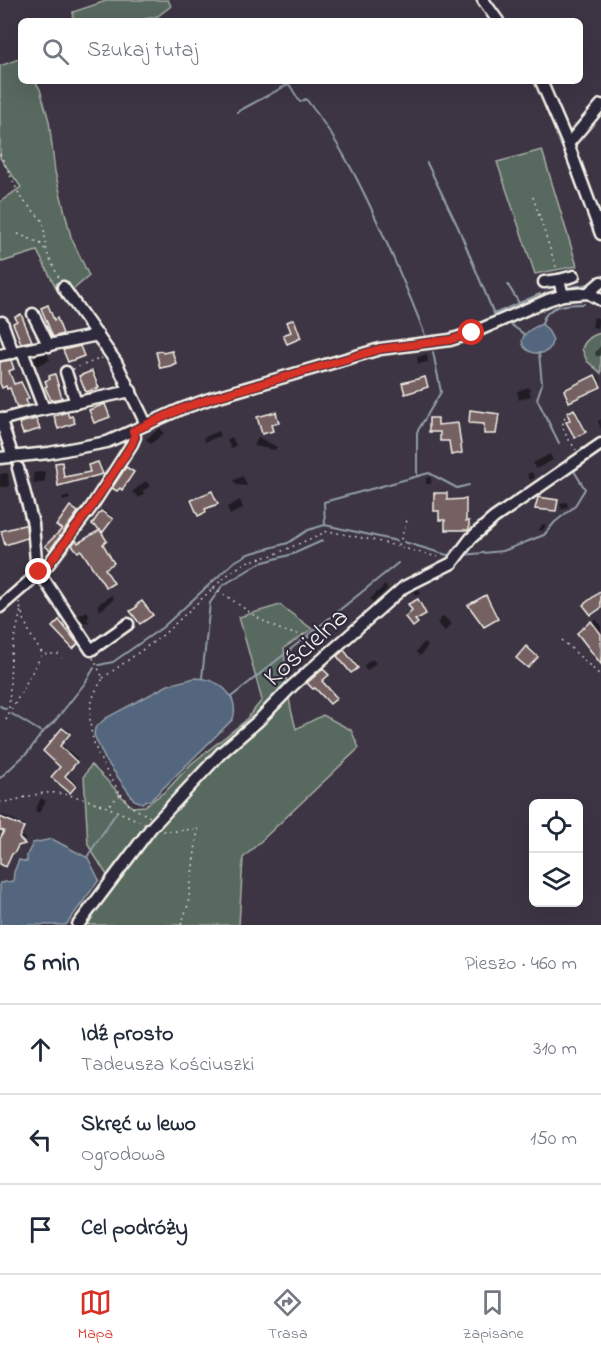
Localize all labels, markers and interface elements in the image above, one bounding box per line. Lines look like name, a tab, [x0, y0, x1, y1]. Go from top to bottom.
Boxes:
search box	[18, 18, 583, 84]
icon: search	[39, 35, 72, 68]
text: Szukaj tutaj	[87, 35, 198, 67]
route start	[458, 319, 484, 345]
route end	[25, 558, 51, 584]
street label: Kościelna	[256, 599, 358, 697]
map controls	[529, 799, 583, 907]
button: locate	[529, 799, 583, 853]
button: layers	[529, 853, 583, 907]
text: 6 min	[24, 945, 80, 983]
text: Pieszo · 460 m	[465, 950, 577, 979]
text: Idź prosto	[81, 1019, 174, 1051]
icon: ahead	[24, 1033, 57, 1066]
text: 310 m	[533, 1035, 577, 1064]
text: Tadeusza Kościuszki	[81, 1051, 254, 1080]
text: Skręć w lewo	[81, 1109, 196, 1141]
icon: left	[24, 1123, 57, 1156]
text: 150 m	[530, 1125, 577, 1154]
text: Ogrodowa	[81, 1141, 165, 1170]
icon: arrive	[24, 1213, 57, 1246]
text: Cel podróży	[81, 1213, 188, 1245]
tab: Mapa	[77, 1286, 113, 1346]
tab: Trasa	[268, 1286, 308, 1346]
tab: Zapisane	[462, 1286, 524, 1346]

